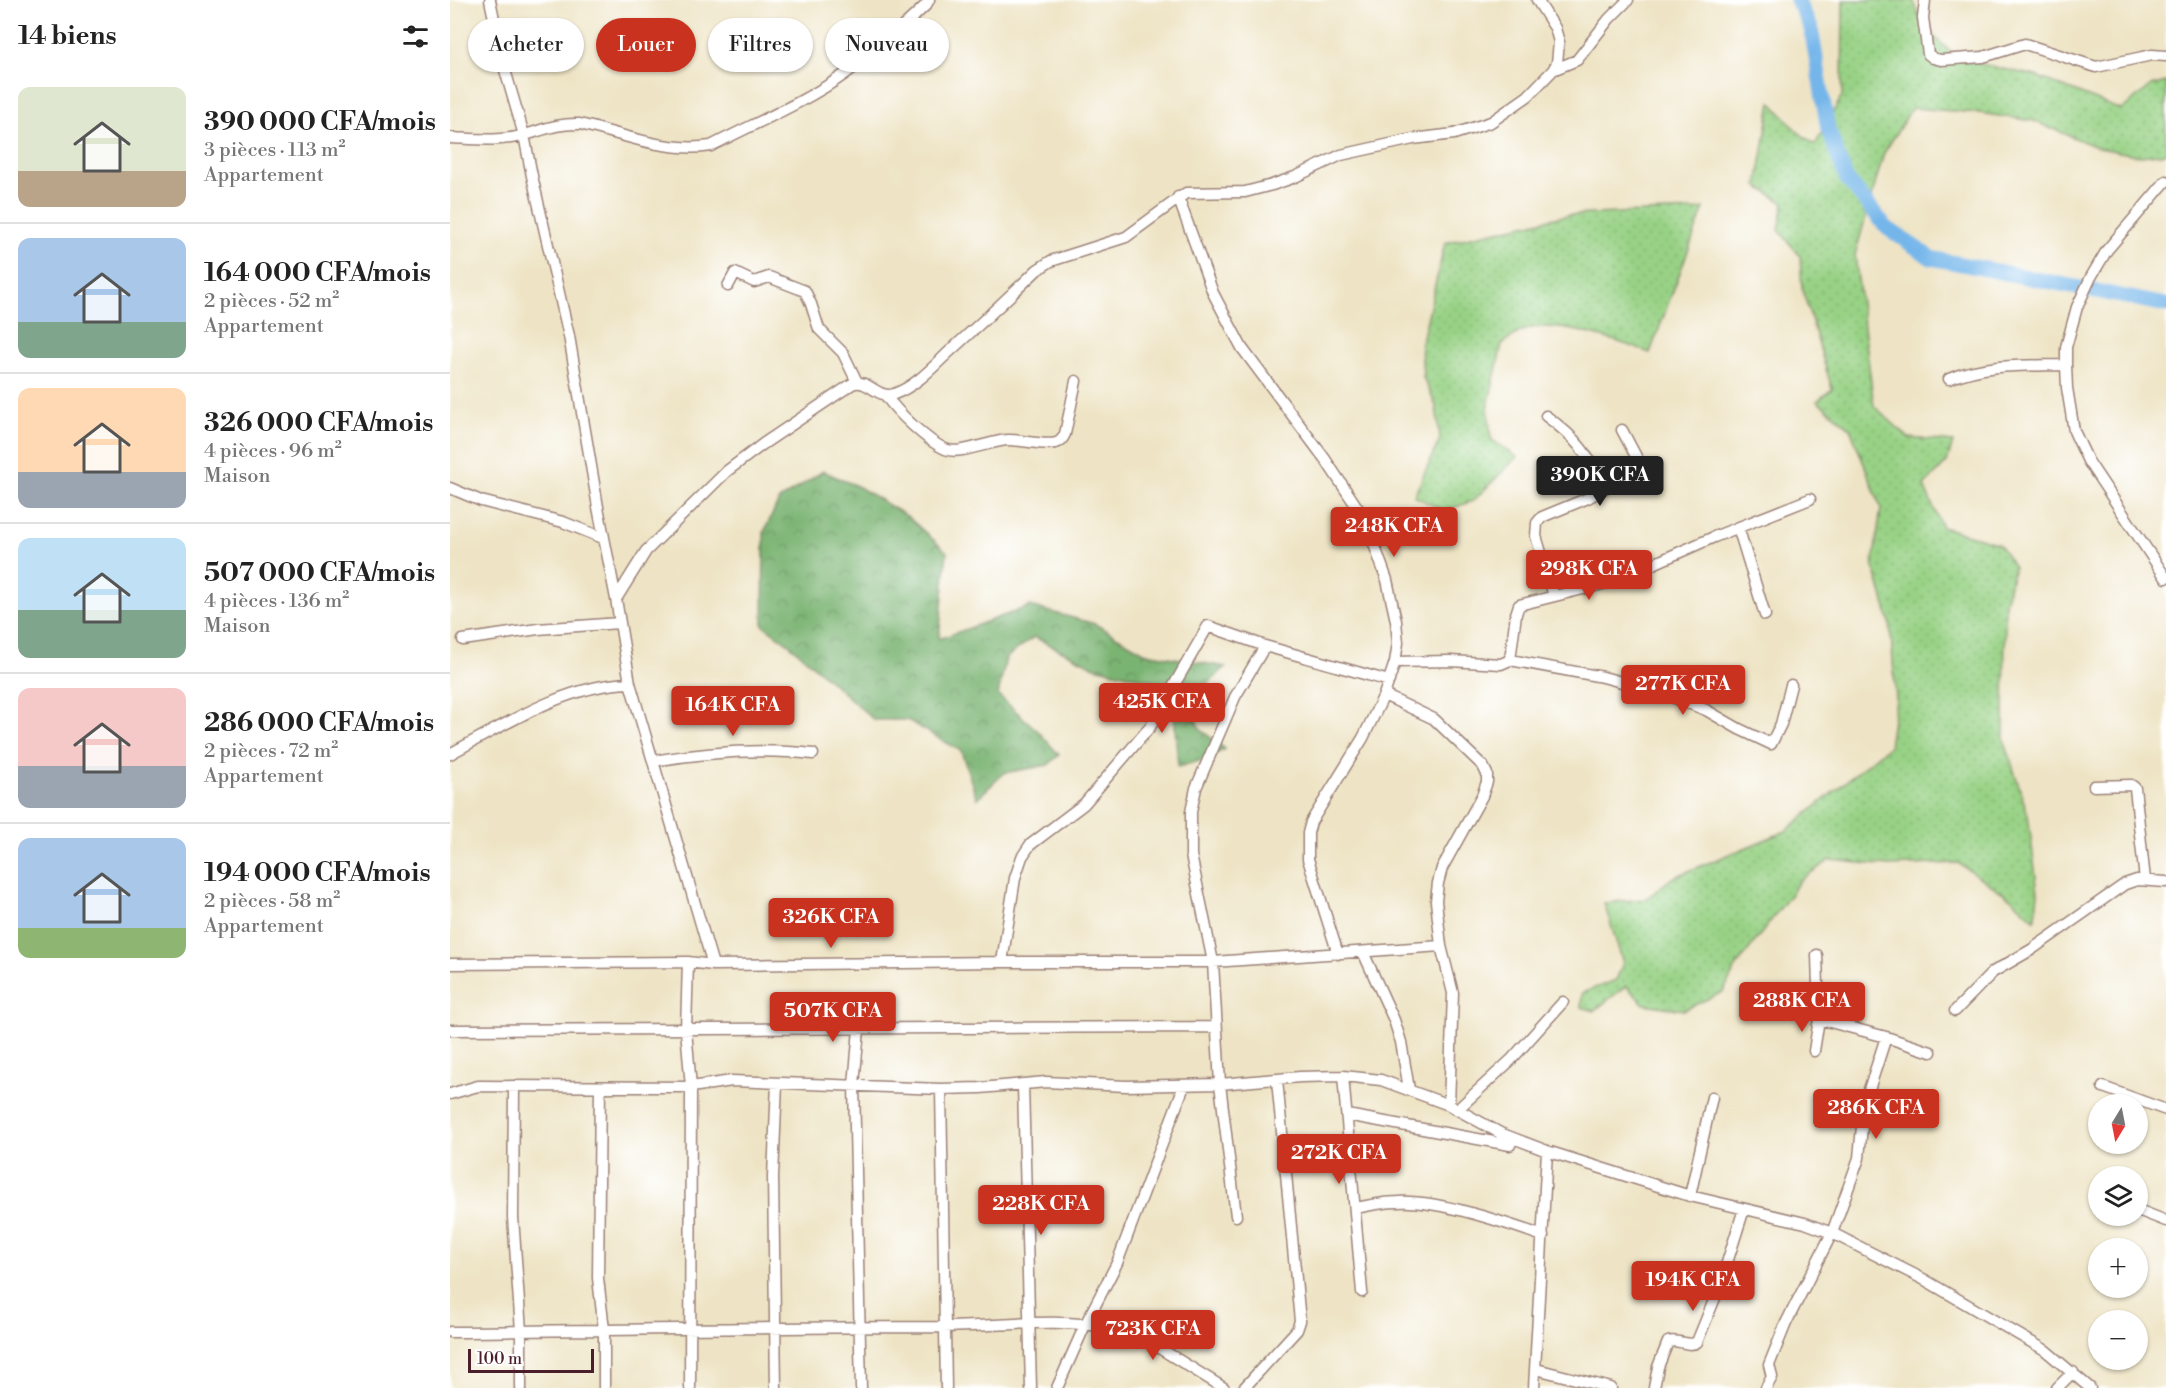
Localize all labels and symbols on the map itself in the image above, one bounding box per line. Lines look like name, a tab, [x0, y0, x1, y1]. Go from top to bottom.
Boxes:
pin: 390K CFA	[1538, 456, 1662, 507]
pin: 248K CFA	[1332, 507, 1456, 558]
pin: 298K CFA	[1527, 550, 1651, 601]
pin: 277K CFA	[1621, 665, 1745, 716]
pin: 425K CFA	[1100, 683, 1224, 734]
pin: 164K CFA	[671, 686, 795, 737]
pin: 326K CFA	[769, 898, 893, 949]
pin: 288K CFA	[1740, 982, 1864, 1033]
pin: 507K CFA	[771, 992, 895, 1043]
pin: 286K CFA	[1814, 1089, 1938, 1140]
north arrow	[2088, 1094, 2148, 1154]
pin: 272K CFA	[1277, 1134, 1401, 1185]
pin: 228K CFA	[979, 1185, 1103, 1236]
pin: 194K CFA	[1631, 1261, 1755, 1312]
pin: 723K CFA	[1091, 1310, 1215, 1361]
scale bar	[468, 1346, 594, 1374]

